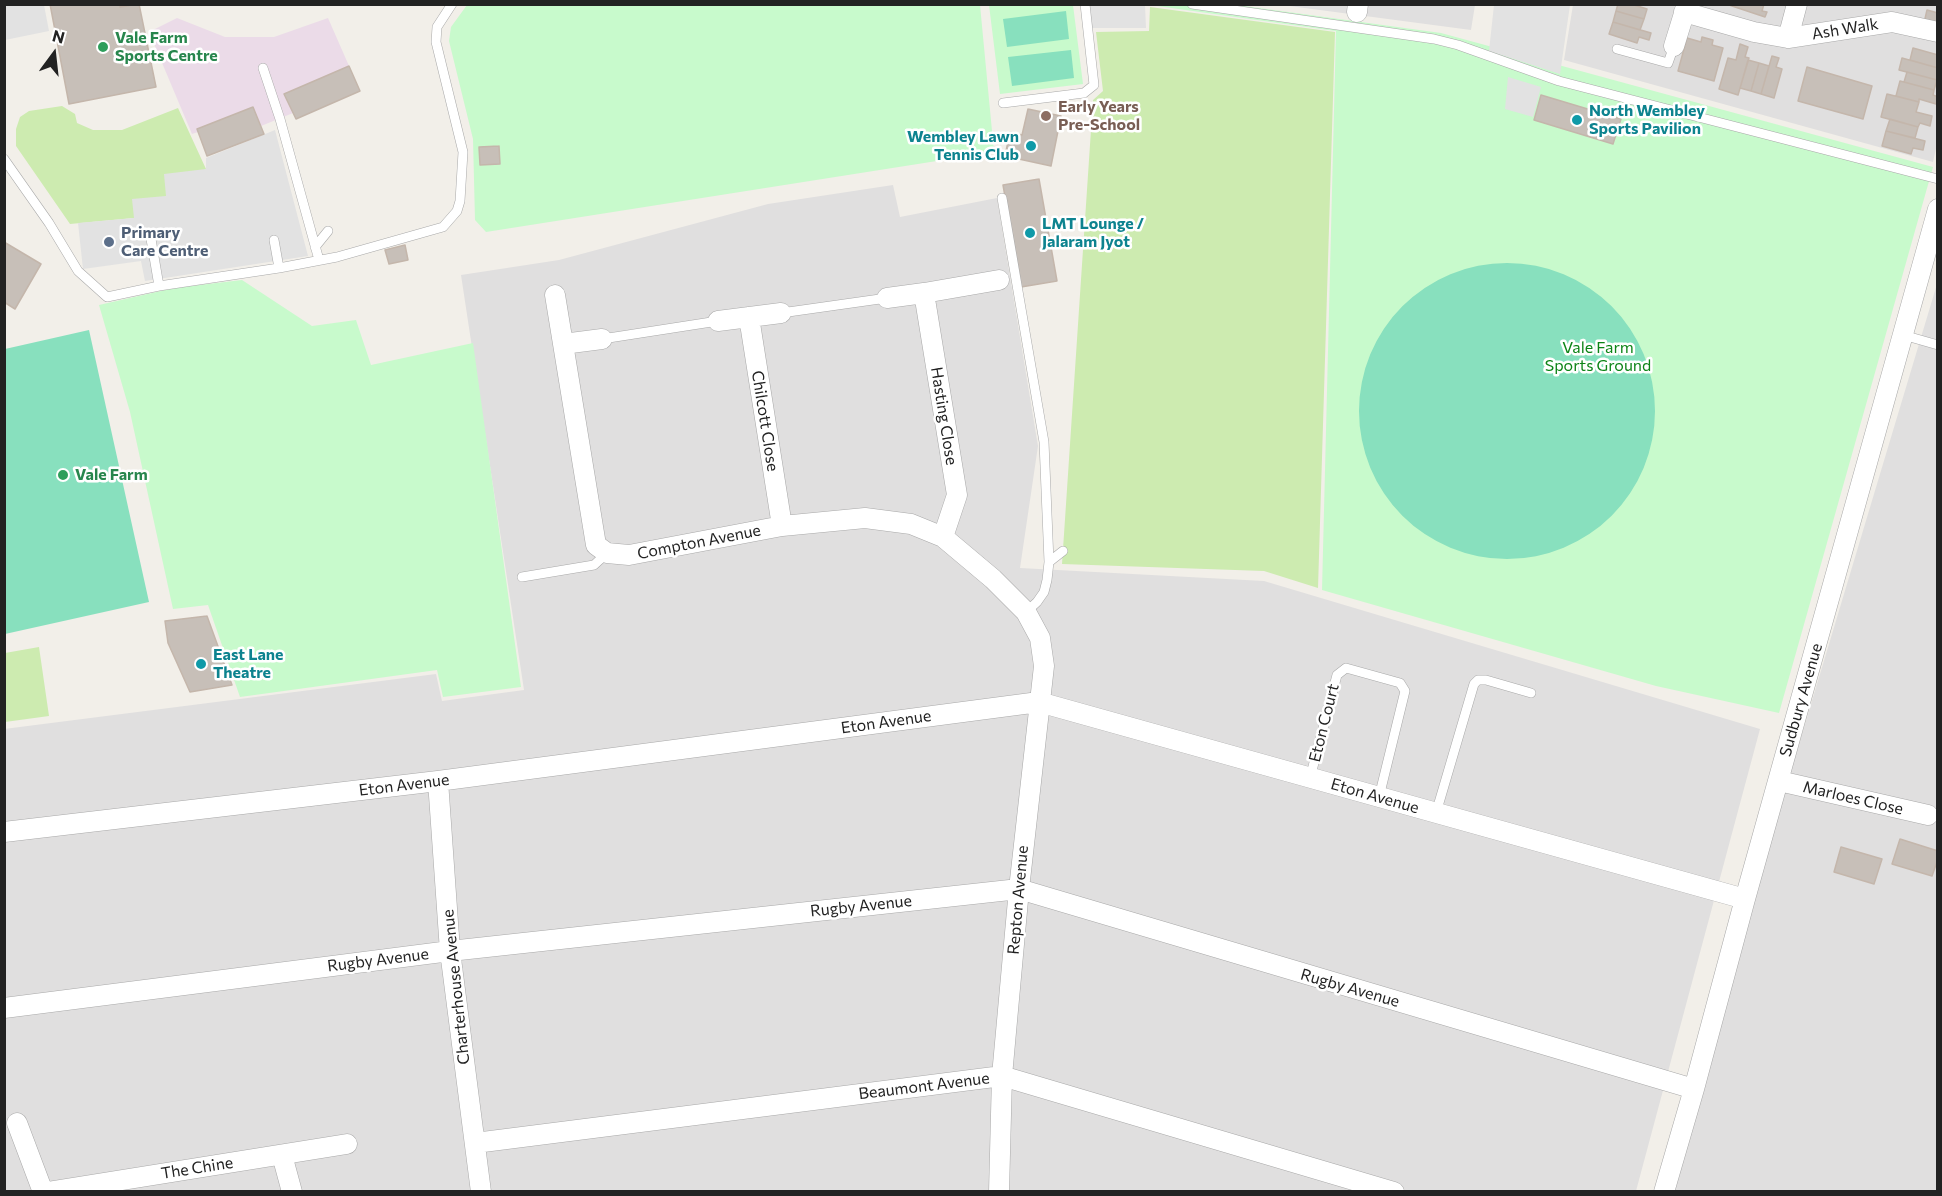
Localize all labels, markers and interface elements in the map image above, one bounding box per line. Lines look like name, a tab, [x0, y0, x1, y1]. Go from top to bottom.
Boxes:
street label: Ash Walk	[1810, 14, 1880, 44]
north arrow	[24, 24, 84, 84]
text: N	[51, 25, 67, 47]
place label: Vale Farm Sports Centre	[115, 28, 218, 66]
marker: Vale Farm Sports Centre	[96, 40, 110, 54]
place label: Early Years Pre-School	[1058, 97, 1140, 135]
place label: North Wembley Sports Pavilion	[1589, 101, 1705, 139]
marker: Early Years Pre-School	[1039, 109, 1053, 123]
marker: North Wembley Sports Pavilion	[1570, 113, 1584, 127]
place label: Wembley Lawn Tennis Club	[907, 127, 1019, 165]
marker: Wembley Lawn Tennis Club	[1024, 139, 1038, 153]
place label: LMT Lounge / Jalaram Jyot	[1042, 214, 1144, 252]
place label: Primary Care Centre	[121, 223, 208, 261]
marker: LMT Lounge / Jalaram Jyot	[1023, 226, 1037, 240]
marker: Primary Care Centre	[102, 235, 116, 249]
park label: Vale Farm Sports Ground	[1545, 338, 1651, 376]
street label: Hasting Close	[927, 365, 961, 467]
street label: Chilcott Close	[748, 369, 782, 473]
place label: Vale Farm	[75, 465, 148, 485]
marker: Vale Farm	[56, 468, 70, 482]
street label: Compton Avenue	[636, 521, 762, 563]
street label: Sudbury Avenue	[1776, 641, 1826, 759]
place label: East Lane Theatre	[213, 645, 284, 683]
marker: East Lane Theatre	[194, 657, 208, 671]
street label: Eton Court	[1305, 682, 1343, 764]
street label: Eton Avenue	[840, 706, 932, 738]
street label: Eton Avenue	[358, 770, 450, 800]
street label: Eton Avenue	[1329, 774, 1421, 818]
street label: Marloes Close	[1801, 777, 1905, 819]
street label: Repton Avenue	[1004, 845, 1032, 955]
street label: Rugby Avenue	[809, 891, 913, 921]
street label: Charterhouse Avenue	[438, 908, 474, 1066]
street label: Rugby Avenue	[326, 944, 430, 976]
street label: Rugby Avenue	[1298, 965, 1402, 1011]
street label: Beaumont Avenue	[857, 1068, 991, 1104]
street label: The Chine	[160, 1153, 234, 1183]

